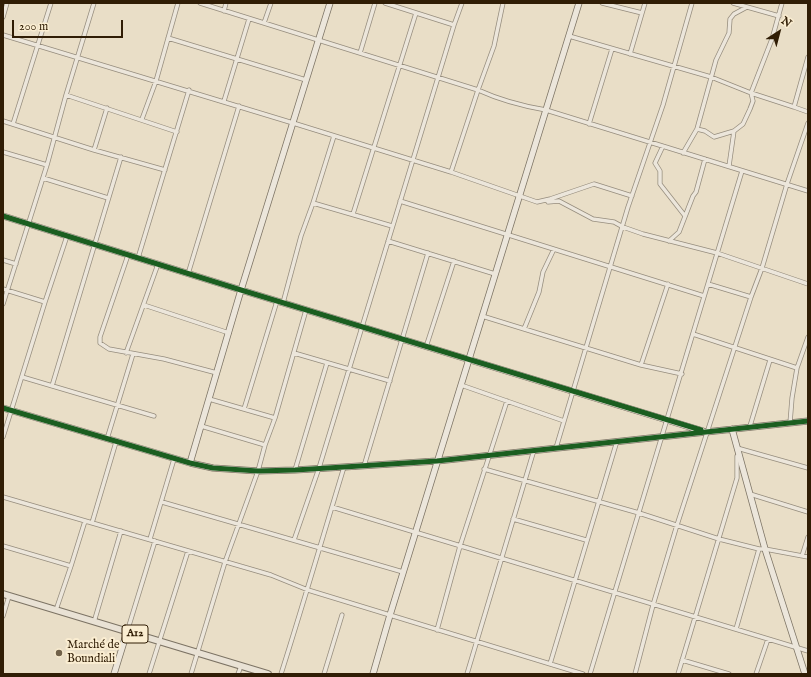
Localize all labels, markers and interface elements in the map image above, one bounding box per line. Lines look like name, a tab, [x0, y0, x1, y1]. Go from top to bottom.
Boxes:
scale bar	[14, 12, 125, 38]
north arrow	[759, 12, 799, 52]
text: N	[778, 14, 794, 31]
text: 200 m	[19, 19, 48, 34]
road number: A12	[122, 625, 148, 643]
place label: Marché de Boundiali	[67, 639, 119, 667]
marker: Marché de Boundiali	[54, 648, 64, 658]

